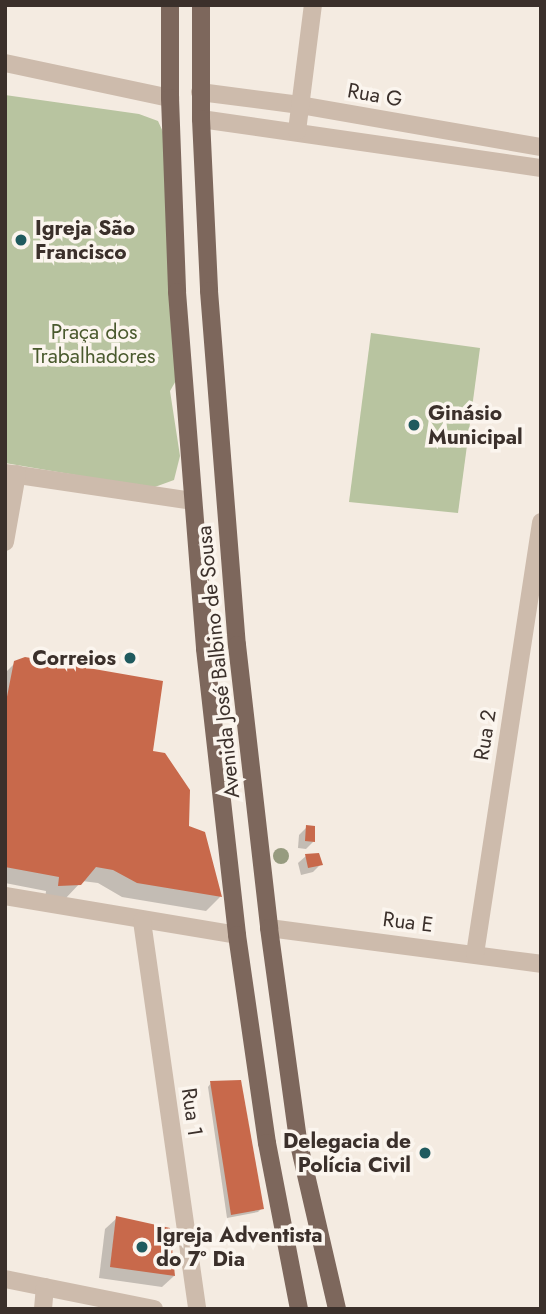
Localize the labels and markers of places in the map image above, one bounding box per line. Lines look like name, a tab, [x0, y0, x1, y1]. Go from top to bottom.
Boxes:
place label: Igreja São Francisco	[35, 215, 135, 265]
marker: Igreja São Francisco	[13, 232, 29, 248]
place label: Ginásio Municipal	[428, 400, 523, 450]
marker: Ginásio Municipal	[406, 417, 422, 433]
place label: Correios	[32, 645, 116, 671]
marker: Correios	[122, 650, 138, 666]
place label: Delegacia de Polícia Civil	[283, 1128, 411, 1178]
marker: Delegacia de Polícia Civil	[417, 1145, 433, 1161]
place label: Igreja Adventista do 7º Dia	[156, 1222, 323, 1272]
marker: Igreja Adventista do 7º Dia	[134, 1239, 150, 1255]

